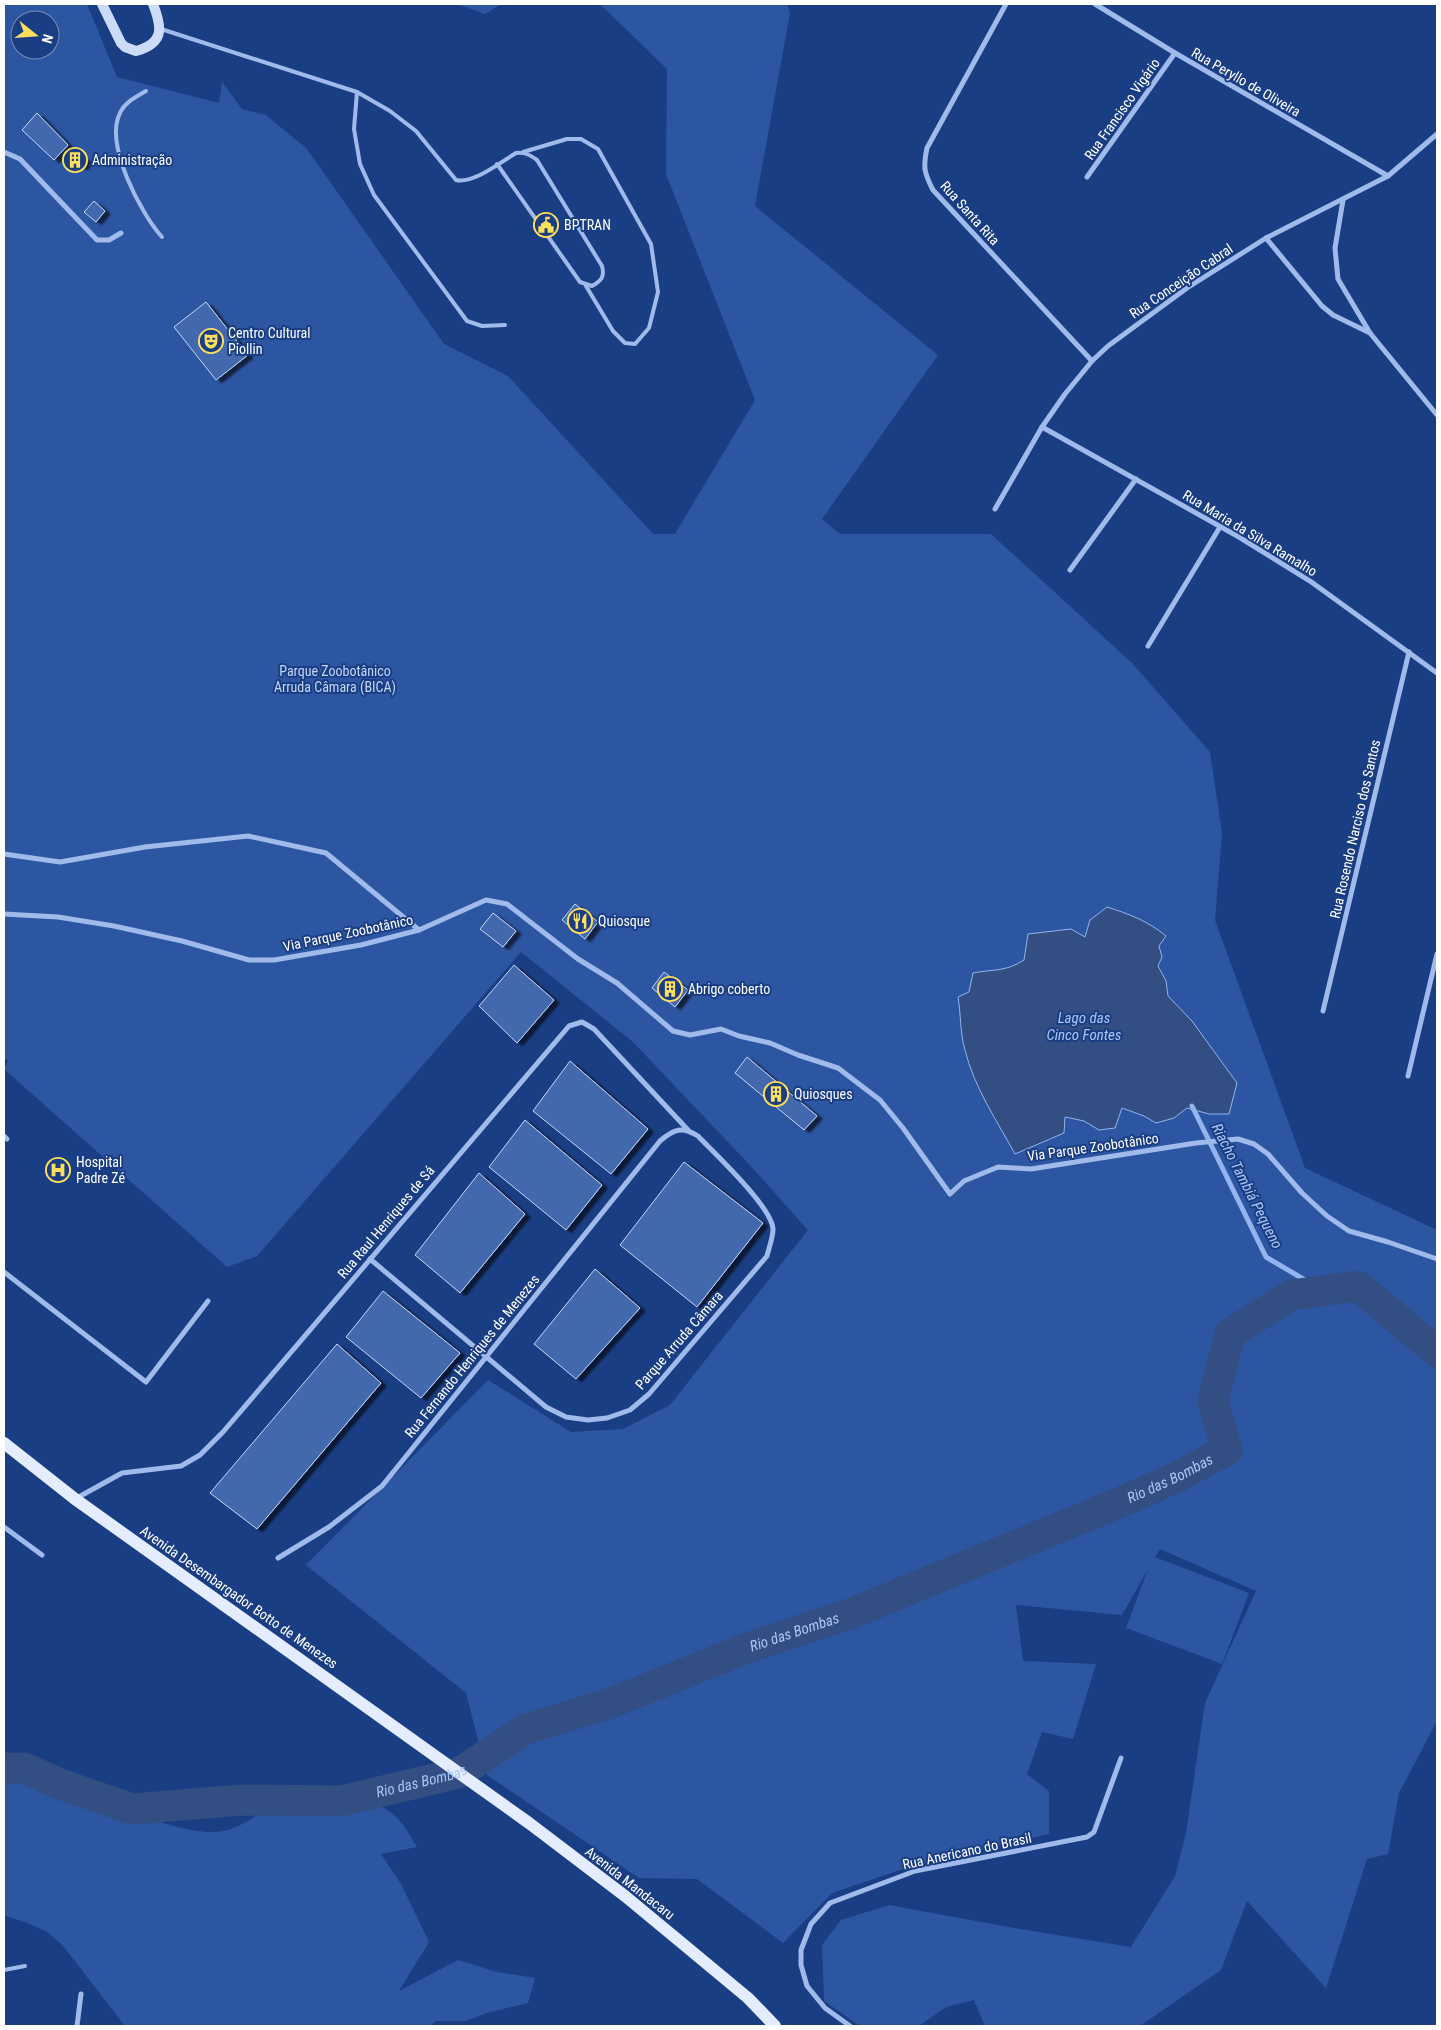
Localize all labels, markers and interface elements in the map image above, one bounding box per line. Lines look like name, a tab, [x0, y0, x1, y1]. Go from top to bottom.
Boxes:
north arrow	[10, 10, 60, 60]
text: N	[39, 32, 56, 45]
street label: Rua Peryllo de Oliveira	[1189, 44, 1303, 120]
street label: Rua Francisco Vigário	[1081, 55, 1163, 163]
building icon: Administração	[62, 147, 88, 173]
place label: Administração	[92, 152, 172, 168]
street label: Rua Santa Rita	[937, 178, 1003, 248]
public building icon: BPTRAN	[533, 212, 559, 238]
place label: BPTRAN	[564, 217, 611, 233]
street label: Rua Conceição Cabral	[1126, 241, 1236, 321]
place label: Centro Cultural Piollin	[228, 325, 311, 357]
theatre icon: Centro Cultural Piollin	[198, 328, 224, 354]
street label: Rua Maria da Silva Ramalho	[1180, 487, 1320, 579]
park label: Parque Zoobotânico Arruda Câmara (BICA)	[274, 663, 396, 696]
street label: Rua Rosendo Narciso dos Santos	[1327, 738, 1383, 920]
restaurant icon: Quiosque	[567, 908, 593, 934]
street label: Via Parque Zoobotânico	[282, 911, 414, 955]
place label: Quiosque	[598, 913, 651, 929]
building icon: Abrigo coberto	[657, 976, 683, 1002]
place label: Abrigo coberto	[688, 981, 770, 997]
water label: Lago das Cinco Fontes	[1046, 1009, 1122, 1044]
building icon: Quiosques	[763, 1081, 789, 1107]
place label: Quiosques	[794, 1086, 853, 1102]
water label: Riacho Tambiá Pequeno	[1208, 1120, 1286, 1252]
street label: Via Parque Zoobotânico	[1026, 1130, 1160, 1164]
place label: Hospital Padre Zé	[76, 1154, 125, 1186]
hospital icon: Hospital Padre Zé	[45, 1157, 71, 1183]
street label: Rua Raul Henriques de Sá	[334, 1163, 438, 1281]
street label: Rua Fernando Henriques de Menezes	[401, 1271, 543, 1441]
street label: Parque Arruda Câmara	[632, 1288, 726, 1392]
water label: Rio das Bombas	[1124, 1450, 1216, 1507]
street label: Avenida Desembargador Botto de Menezes	[137, 1522, 341, 1672]
water label: Rio das Bombas	[747, 1609, 842, 1655]
water label: Rio das Bombas	[374, 1761, 471, 1801]
street label: Rua Anericano do Brasil	[901, 1829, 1033, 1873]
street label: Avenida Mandacaru	[582, 1843, 678, 1923]

